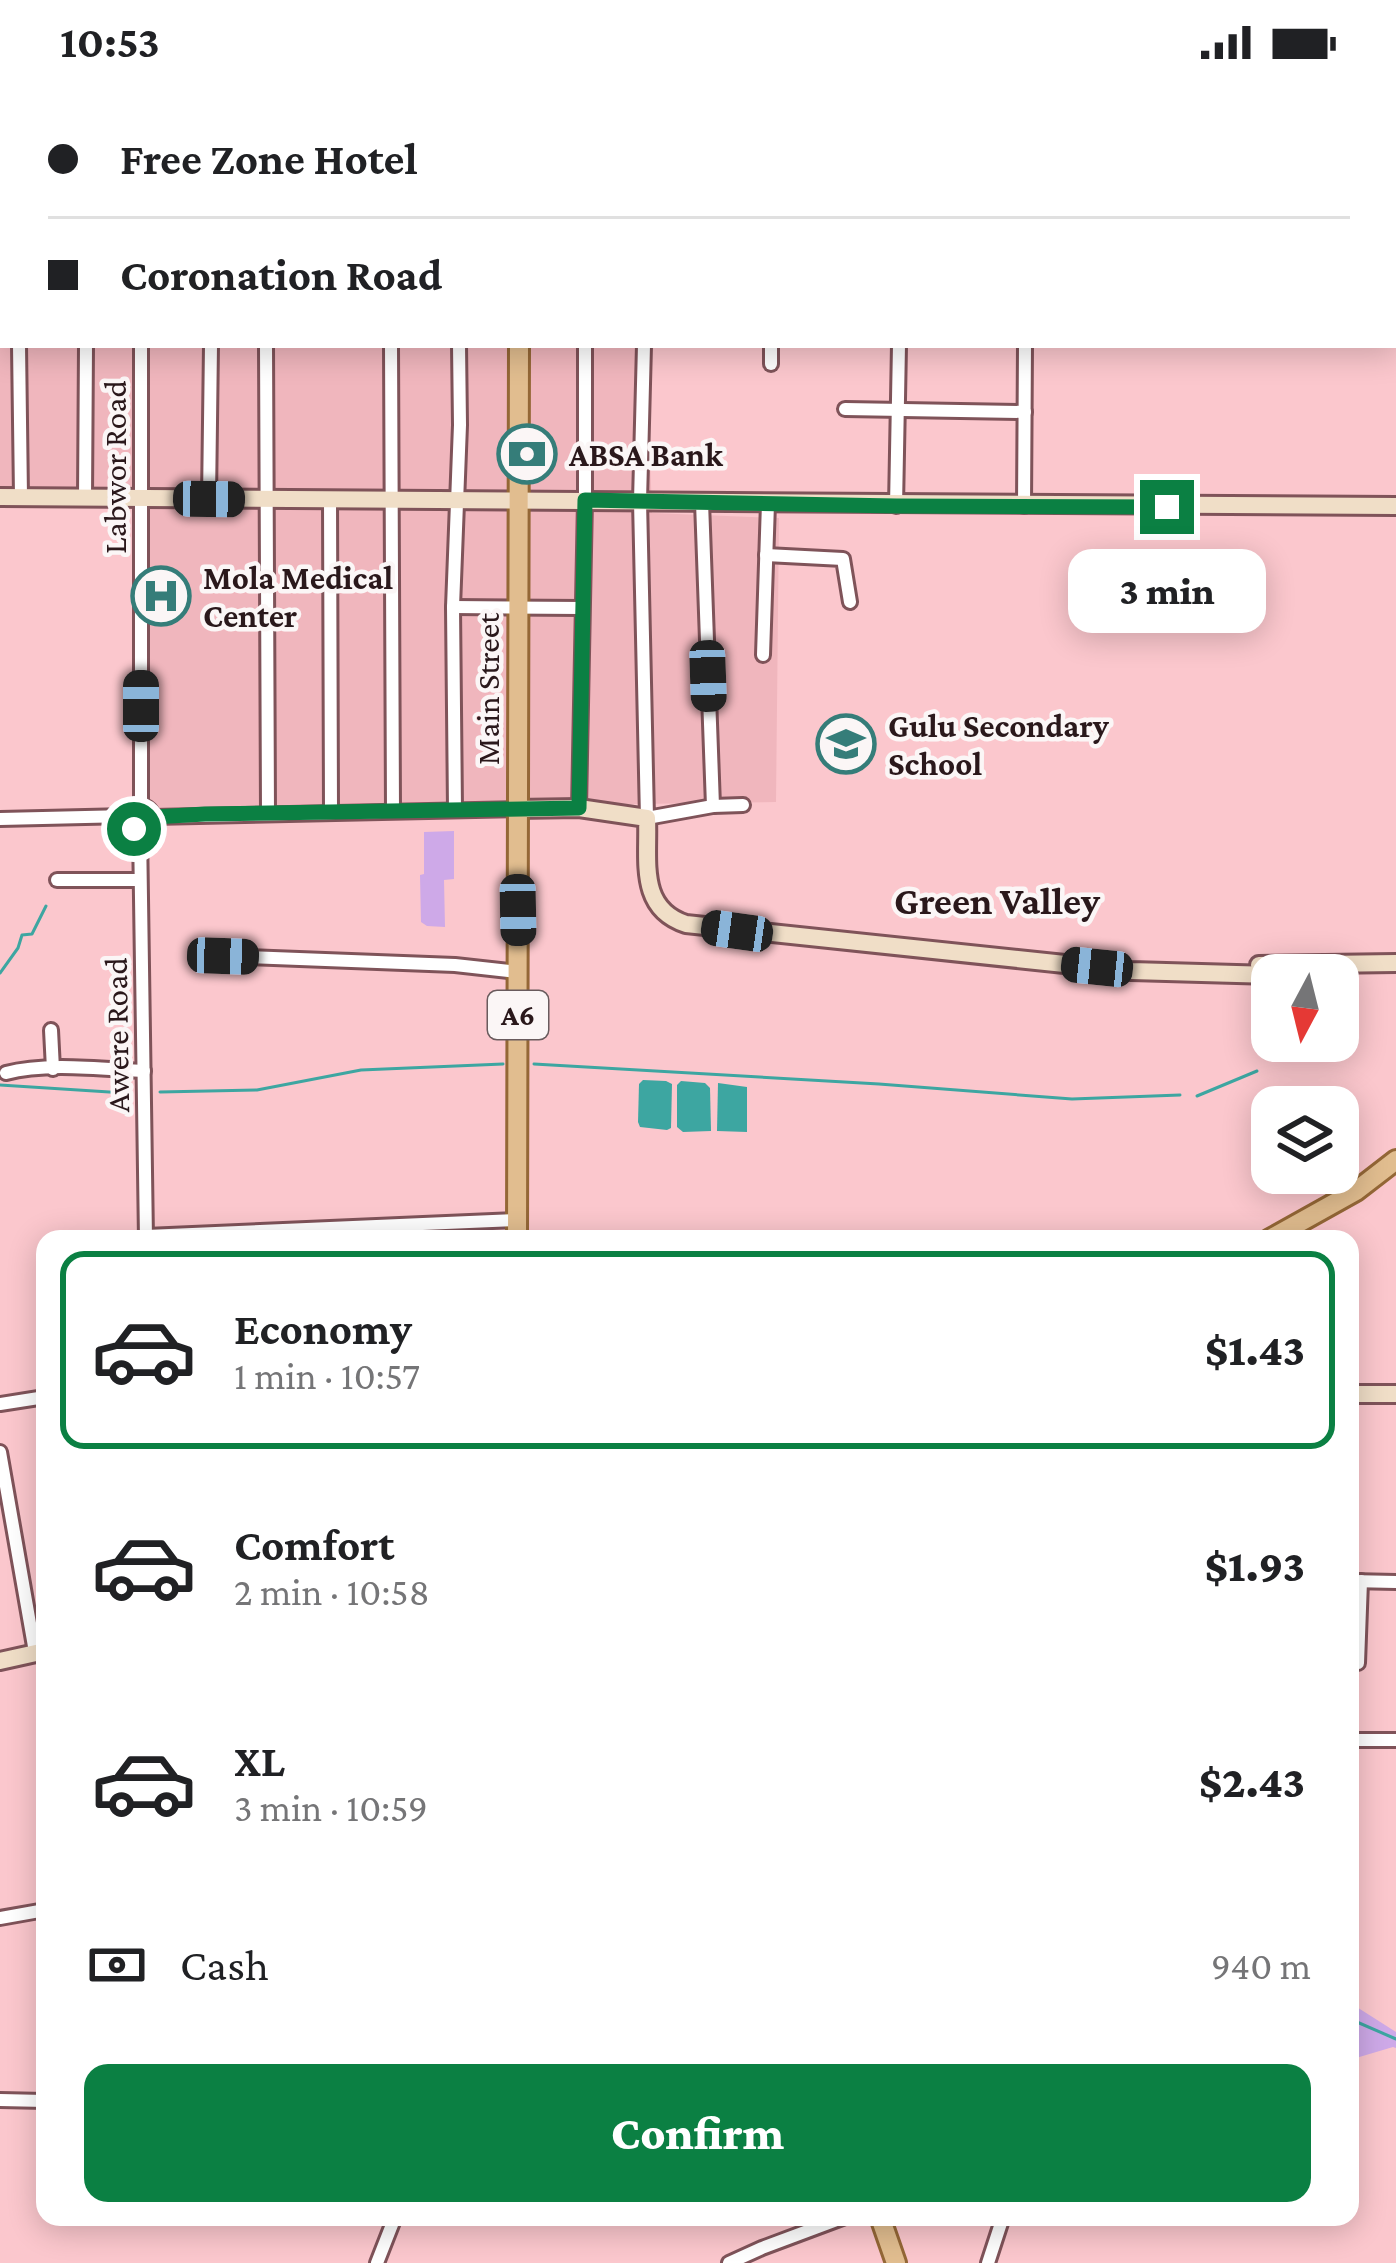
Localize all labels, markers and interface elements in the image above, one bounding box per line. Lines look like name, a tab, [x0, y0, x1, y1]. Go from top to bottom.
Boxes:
text: 10:53	[60, 17, 160, 67]
text: Free Zone Hotel	[120, 134, 418, 184]
text: Coronation Road	[120, 250, 442, 300]
street label: Labwor Road	[96, 380, 133, 554]
bank icon: ABSA Bank	[496, 423, 558, 485]
place label: ABSA Bank	[568, 436, 724, 473]
car	[173, 480, 245, 518]
route end	[1140, 480, 1194, 534]
callout: 3 min	[1068, 549, 1266, 633]
place label: Mola Medical Center	[203, 559, 393, 634]
hospital icon: Mola Medical Center	[130, 565, 192, 627]
text: 3 min	[1119, 569, 1215, 612]
street label: Main Street	[469, 612, 506, 765]
car	[689, 639, 727, 713]
car	[123, 670, 159, 742]
place label: Gulu Secondary School	[888, 707, 1110, 782]
school or university icon: Gulu Secondary School	[815, 713, 877, 775]
route start	[107, 802, 161, 856]
car	[499, 874, 537, 946]
district label: Green Valley	[894, 879, 1101, 922]
car	[699, 908, 775, 954]
car	[186, 937, 260, 975]
car	[1059, 945, 1135, 989]
north arrow	[1251, 954, 1359, 1062]
map controls	[1251, 954, 1359, 1194]
street label: Awere Road	[97, 957, 136, 1113]
road number: A6	[488, 991, 548, 1039]
button: layers	[1251, 1086, 1359, 1194]
icon: car	[90, 1296, 198, 1404]
text: Economy	[234, 1304, 412, 1354]
text: $1.43	[1205, 1325, 1305, 1375]
text: 1 min · 10:57	[234, 1354, 420, 1397]
icon: car	[90, 1512, 198, 1620]
text: Comfort	[234, 1520, 395, 1570]
text: $1.93	[1205, 1541, 1305, 1591]
text: 2 min · 10:58	[234, 1570, 430, 1613]
icon: car	[90, 1728, 198, 1836]
text: XL	[234, 1736, 285, 1786]
text: $2.43	[1199, 1757, 1305, 1807]
text: 3 min · 10:59	[234, 1786, 428, 1829]
icon: cash	[84, 1932, 150, 1998]
text: Cash	[180, 1940, 269, 1990]
text: 940 m	[1211, 1944, 1311, 1987]
button: Confirm	[84, 2064, 1311, 2202]

